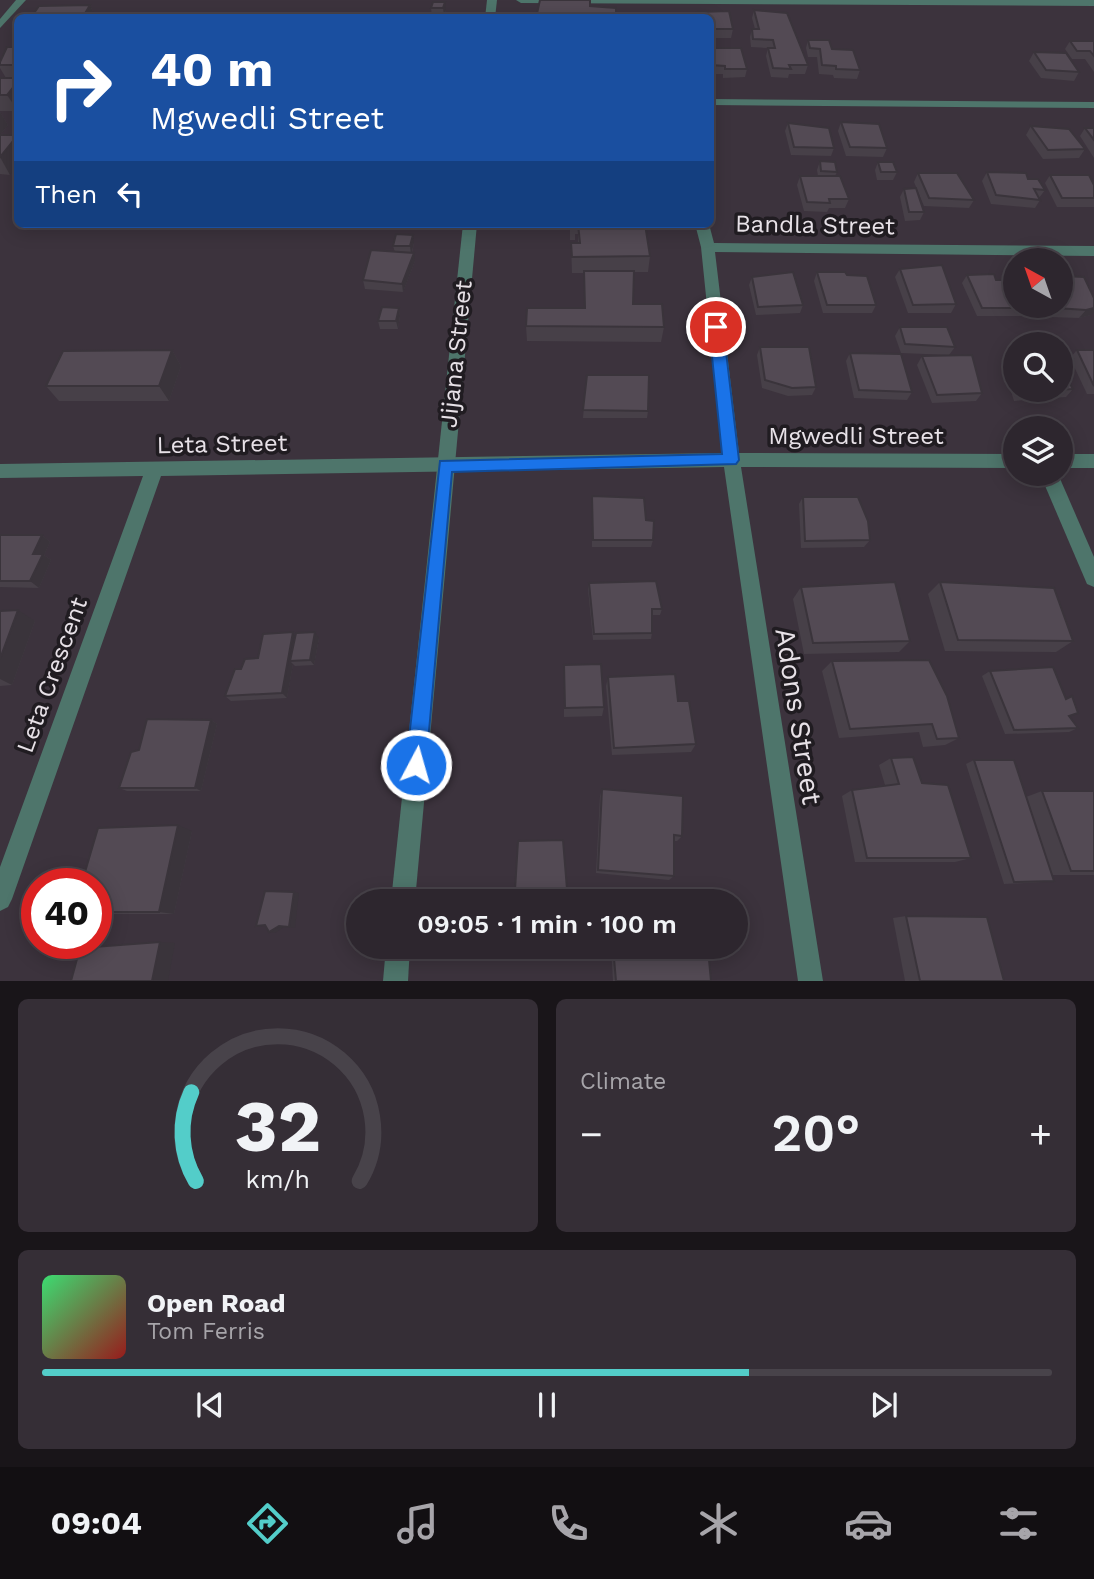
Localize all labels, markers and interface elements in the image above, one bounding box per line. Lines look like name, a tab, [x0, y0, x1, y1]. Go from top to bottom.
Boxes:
text: 40 m	[150, 40, 273, 98]
icon: right	[35, 42, 126, 133]
text: Mgwedli Street	[150, 99, 384, 137]
icon: left	[111, 175, 149, 213]
text: Then	[35, 179, 97, 209]
street label: Bandla Street	[735, 210, 895, 240]
north arrow	[1003, 248, 1073, 318]
map controls	[1003, 248, 1073, 486]
street label: Jijana Street	[434, 279, 478, 429]
pin	[686, 297, 746, 357]
icon: arrive	[697, 308, 735, 346]
button: search	[1003, 332, 1073, 402]
button: layers	[1003, 416, 1073, 486]
street label: Mgwedli Street	[768, 422, 944, 450]
street label: Leta Street	[156, 429, 288, 459]
street label: Leta Crescent	[11, 594, 93, 756]
street label: Adons Street	[768, 625, 829, 807]
position arrow	[379, 728, 453, 802]
speed limit sign: 40	[21, 868, 112, 959]
text: 09:05 · 1 min · 100 m	[417, 909, 677, 939]
text: Climate	[580, 1068, 666, 1095]
text: 32	[235, 1084, 321, 1170]
text: 20°	[772, 1103, 860, 1164]
text: −	[580, 1112, 603, 1156]
text: +	[1029, 1112, 1052, 1156]
text: km/h	[246, 1165, 310, 1194]
text: Open Road	[147, 1288, 285, 1318]
text: Tom Ferris	[147, 1318, 265, 1345]
icon: previous	[191, 1386, 229, 1424]
icon: pause	[528, 1386, 566, 1424]
icon: next	[865, 1386, 903, 1424]
icon: directions	[243, 1499, 292, 1548]
icon: music	[393, 1499, 442, 1548]
icon: phone	[544, 1499, 593, 1548]
icon: climate	[694, 1499, 743, 1548]
icon: car	[844, 1499, 893, 1548]
icon: filters	[994, 1499, 1043, 1548]
text: 09:04	[51, 1504, 142, 1542]

